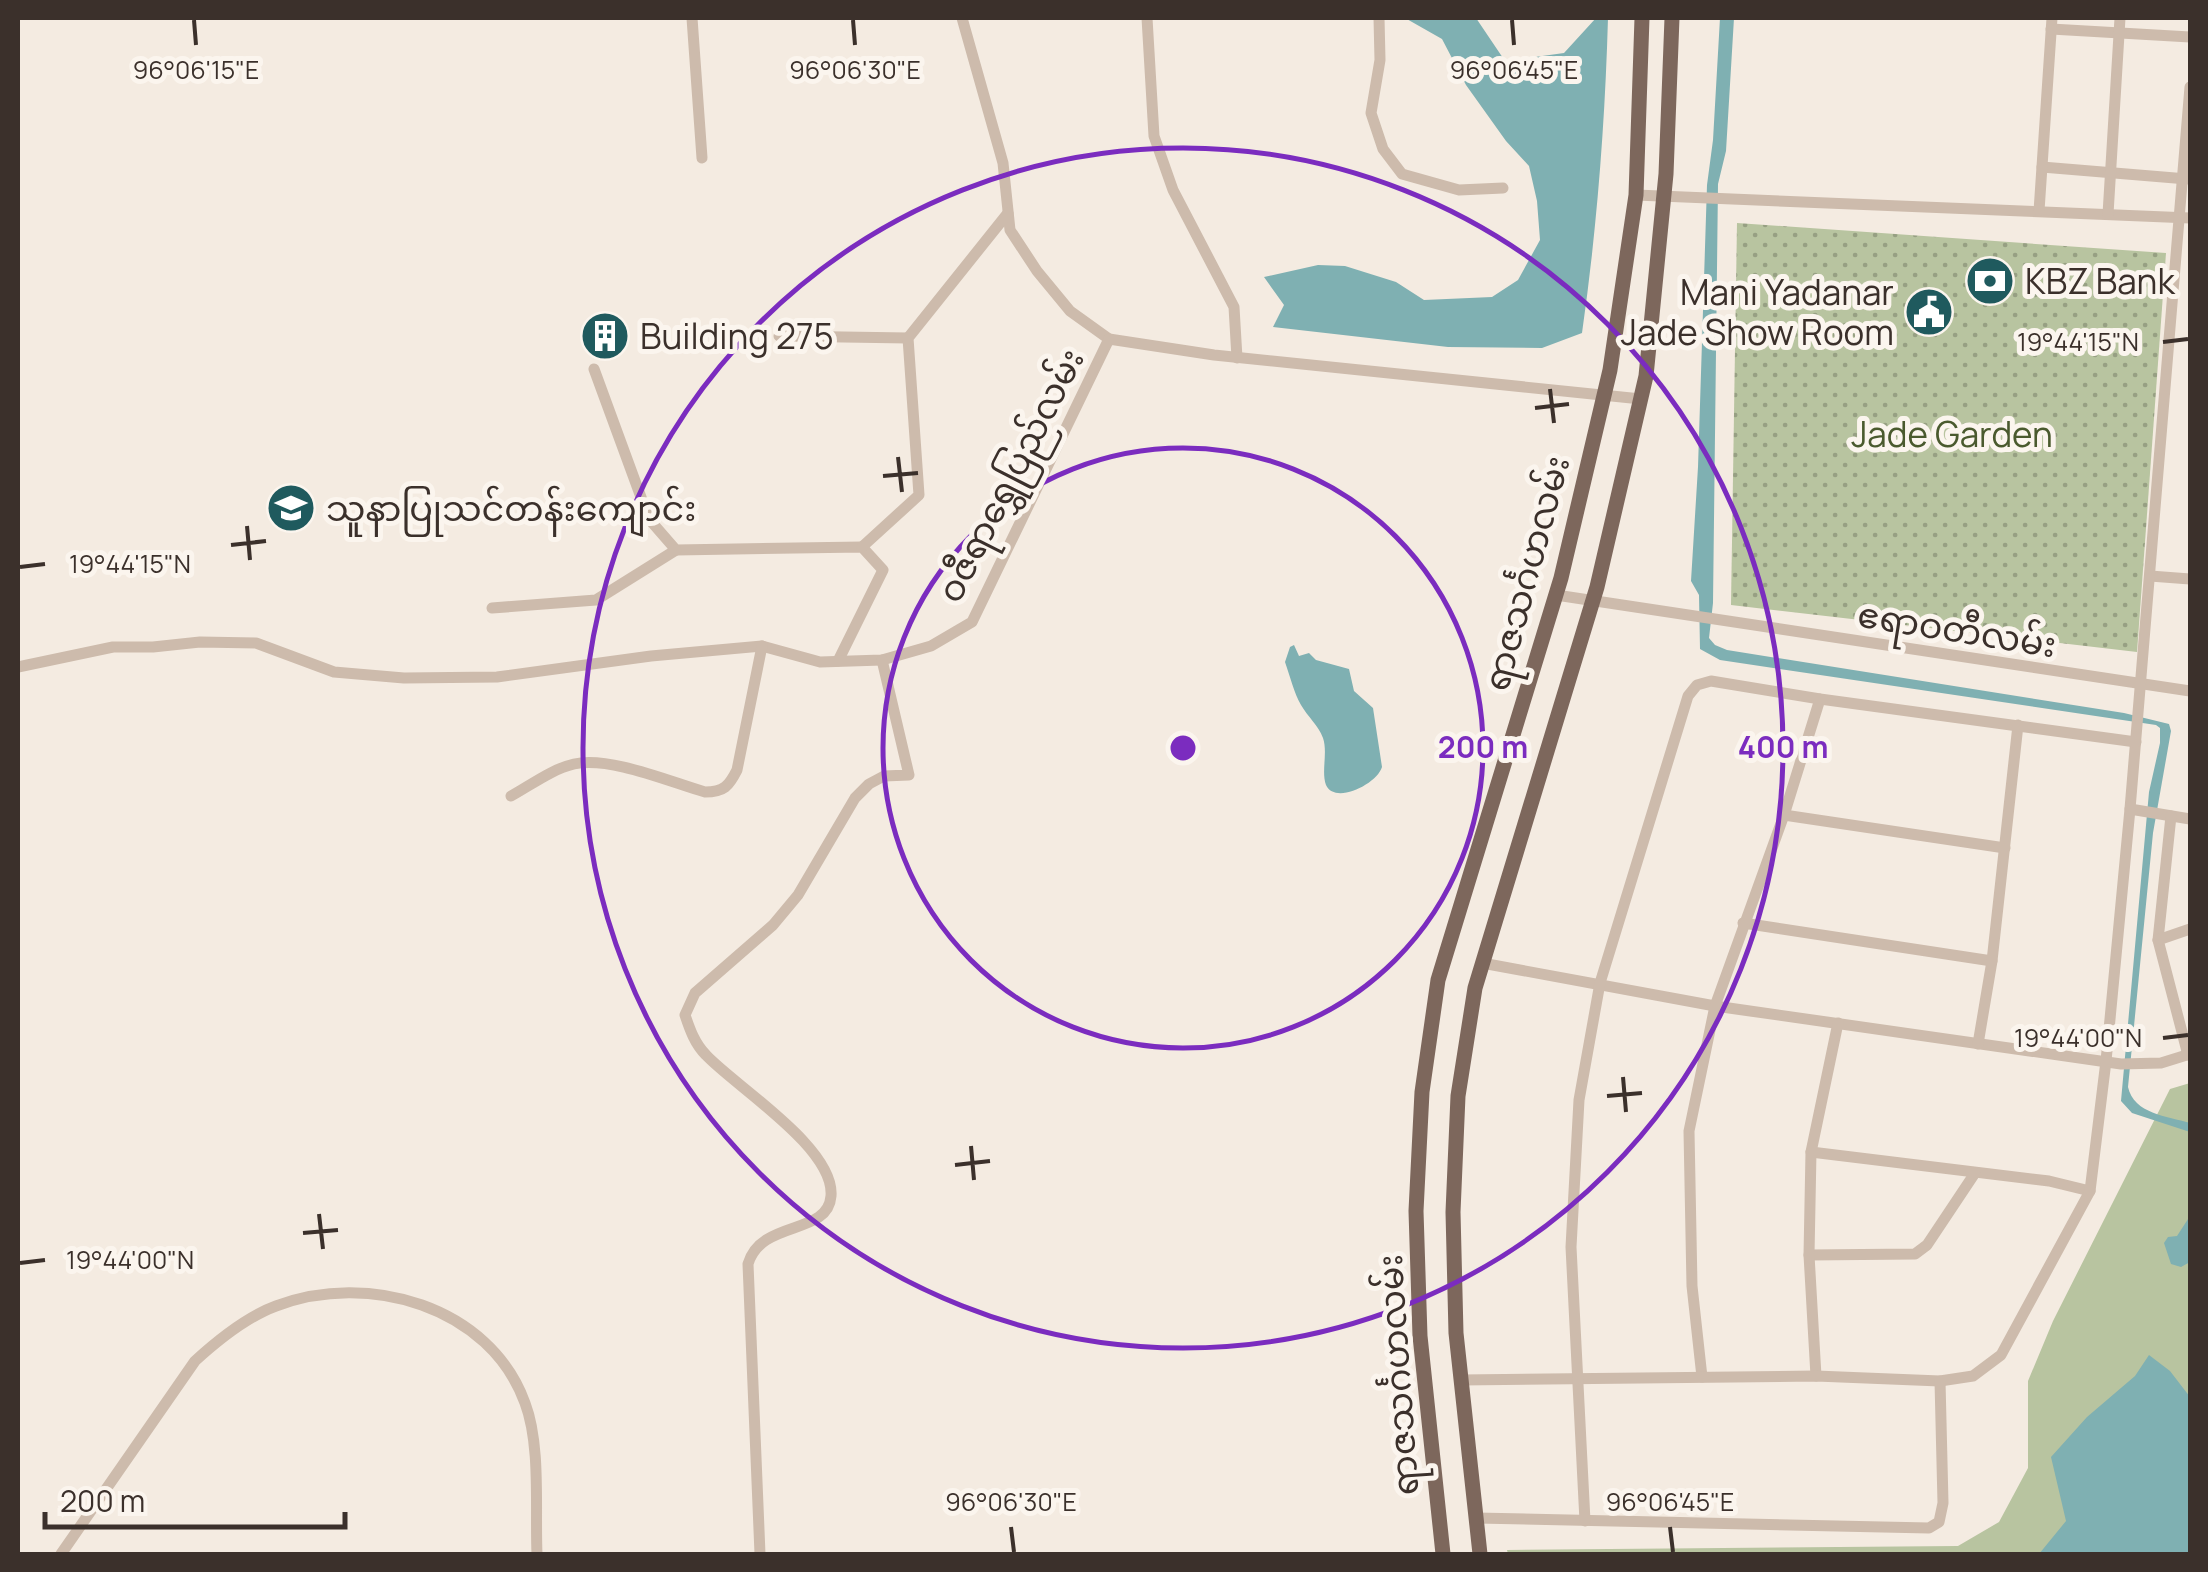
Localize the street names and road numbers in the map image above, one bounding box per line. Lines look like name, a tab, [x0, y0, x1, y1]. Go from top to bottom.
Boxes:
street label: ဝဇီရာရွှေပြည်လမ်း	[925, 340, 1099, 612]
street label: ရာဇသင်္ဂဟလမ်း	[1472, 450, 1585, 697]
street label: ဧရာဝတီလမ်း	[1854, 590, 2060, 673]
street label: ရာဇသင်္ဂဟလမ်း	[1365, 1253, 1434, 1497]

